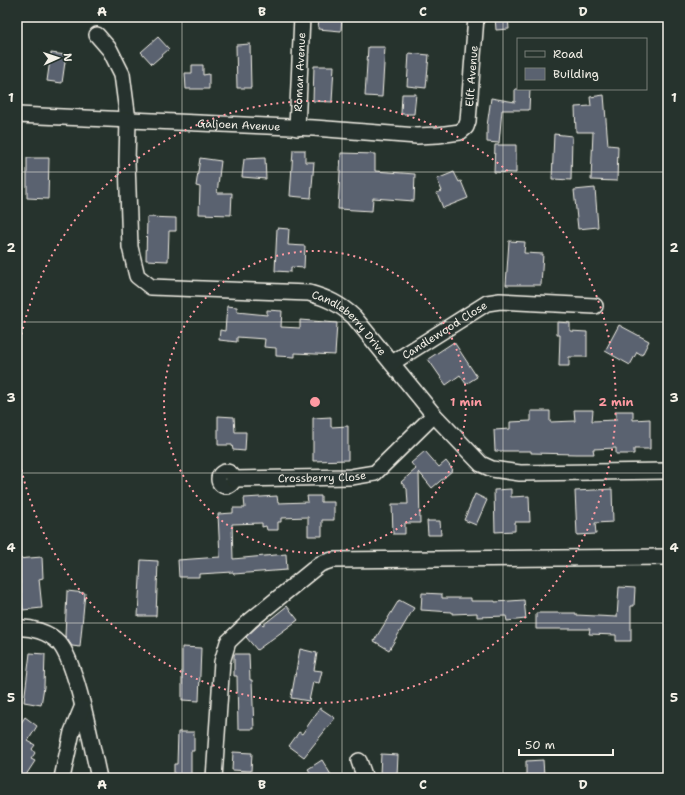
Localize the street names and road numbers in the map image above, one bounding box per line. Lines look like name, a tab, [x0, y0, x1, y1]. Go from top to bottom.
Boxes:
street label: Roman Avenue	[291, 32, 309, 112]
street label: Elft Avenue	[462, 45, 482, 107]
street label: Galjoen Avenue	[197, 116, 281, 135]
street label: Candleberry Drive	[310, 287, 389, 359]
street label: Candlewood Close	[399, 298, 490, 363]
street label: Crossberry Close	[278, 468, 367, 486]

